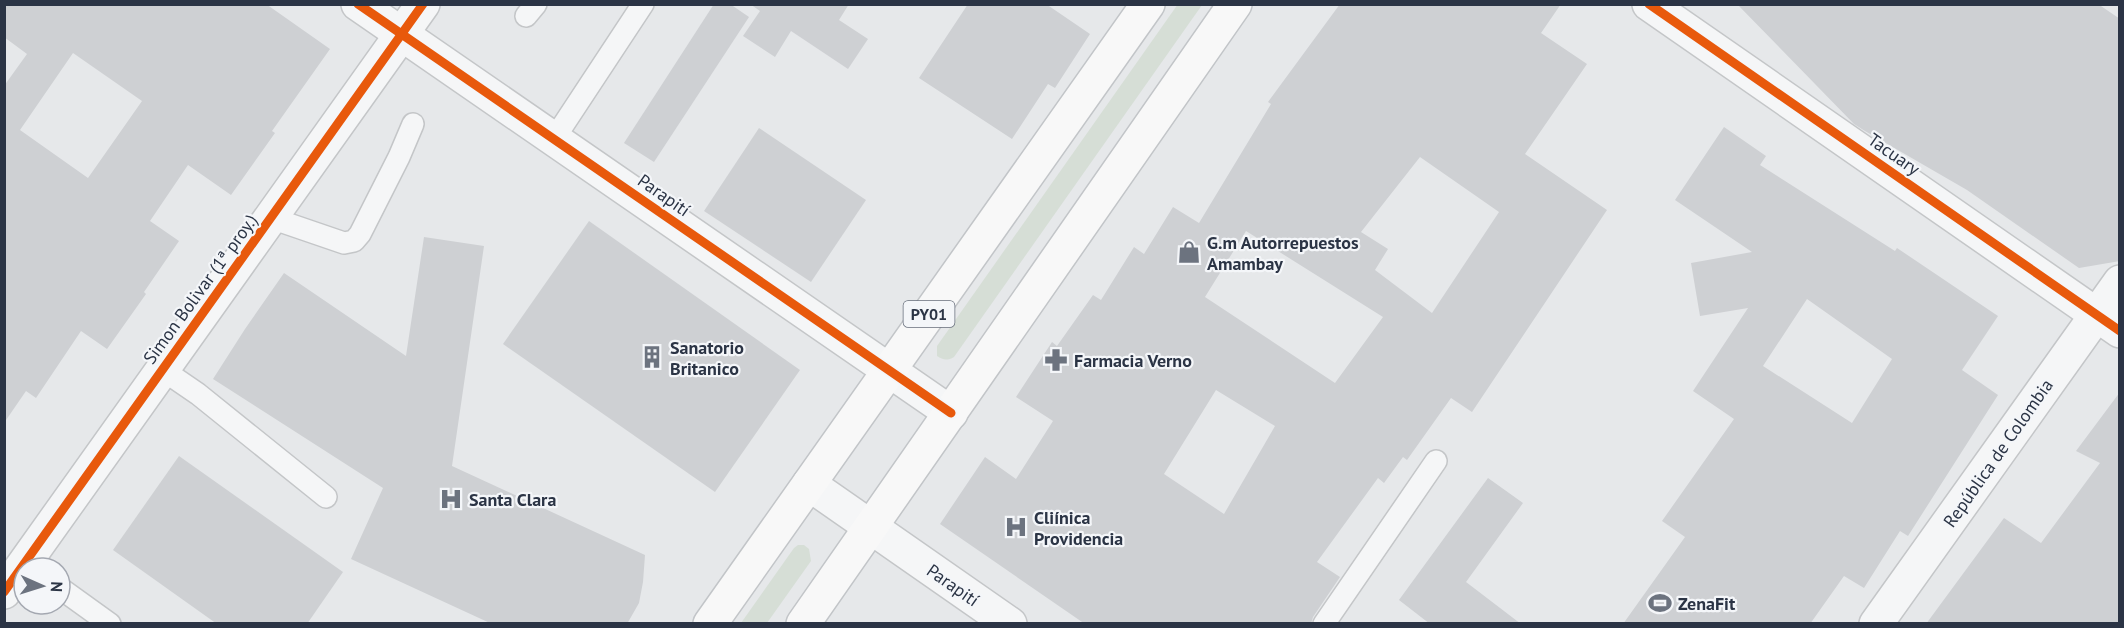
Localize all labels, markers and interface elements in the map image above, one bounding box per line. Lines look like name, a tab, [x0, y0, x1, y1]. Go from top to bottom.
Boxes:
street label: Tacuary	[1864, 128, 1925, 180]
street label: Parapití	[633, 169, 695, 221]
street label: Simon Bolivar (1ª proy.)	[138, 209, 262, 369]
place label: G.m Autorrepuestos Amambay	[1207, 231, 1359, 275]
shop icon: G.m Autorrepuestos Amambay	[1176, 239, 1202, 265]
road number: PY01	[904, 301, 954, 327]
place label: Sanatorio Britanico	[670, 336, 744, 380]
building icon: Sanatorio Britanico	[639, 344, 665, 370]
pharmacy icon: Farmacia Verno	[1043, 347, 1069, 373]
place label: Farmacia Verno	[1074, 349, 1192, 372]
street label: República de Colombia	[1938, 374, 2058, 532]
hospital icon: Santa Clara	[438, 486, 464, 512]
place label: Santa Clara	[469, 488, 556, 511]
place label: Cliínica Providencia	[1034, 506, 1123, 550]
hospital icon: Cliínica Providencia	[1003, 514, 1029, 540]
north arrow	[12, 556, 72, 616]
street label: Parapití	[922, 559, 984, 611]
text: N	[47, 581, 67, 593]
sports icon: ZenaFit	[1647, 590, 1673, 616]
place label: ZenaFit	[1678, 592, 1736, 615]

